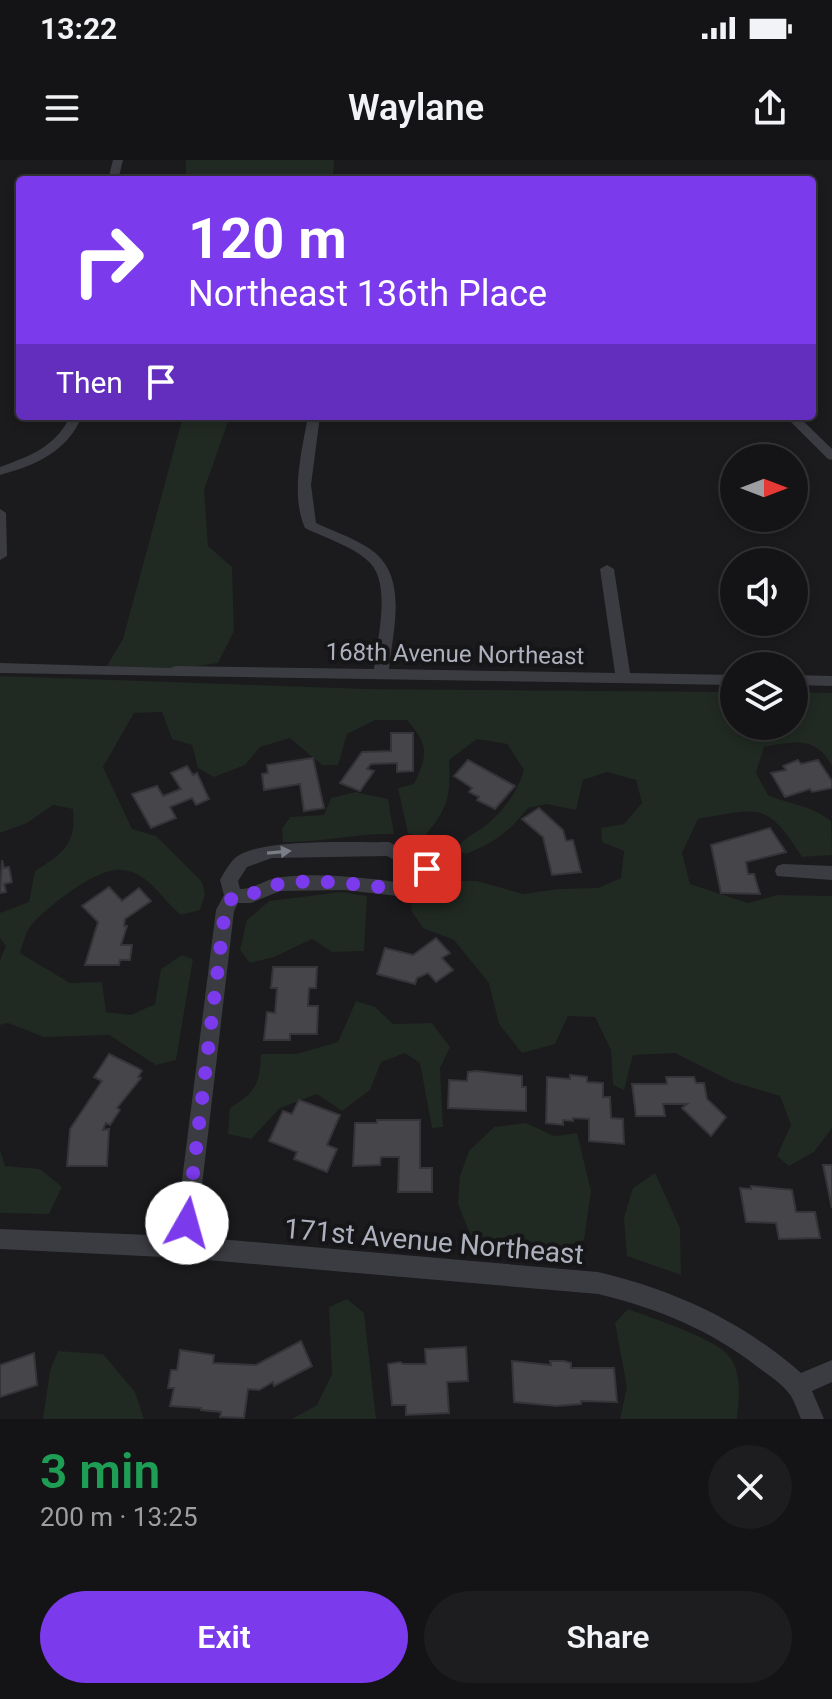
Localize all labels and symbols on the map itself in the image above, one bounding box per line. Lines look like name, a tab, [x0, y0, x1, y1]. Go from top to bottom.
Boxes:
north arrow	[720, 444, 808, 532]
street label: 168th Avenue Northeast	[326, 638, 585, 670]
pin	[393, 835, 461, 903]
one-way arrow	[267, 845, 292, 858]
position arrow	[145, 1181, 229, 1265]
street label: 171st Avenue Northeast	[283, 1212, 585, 1271]

